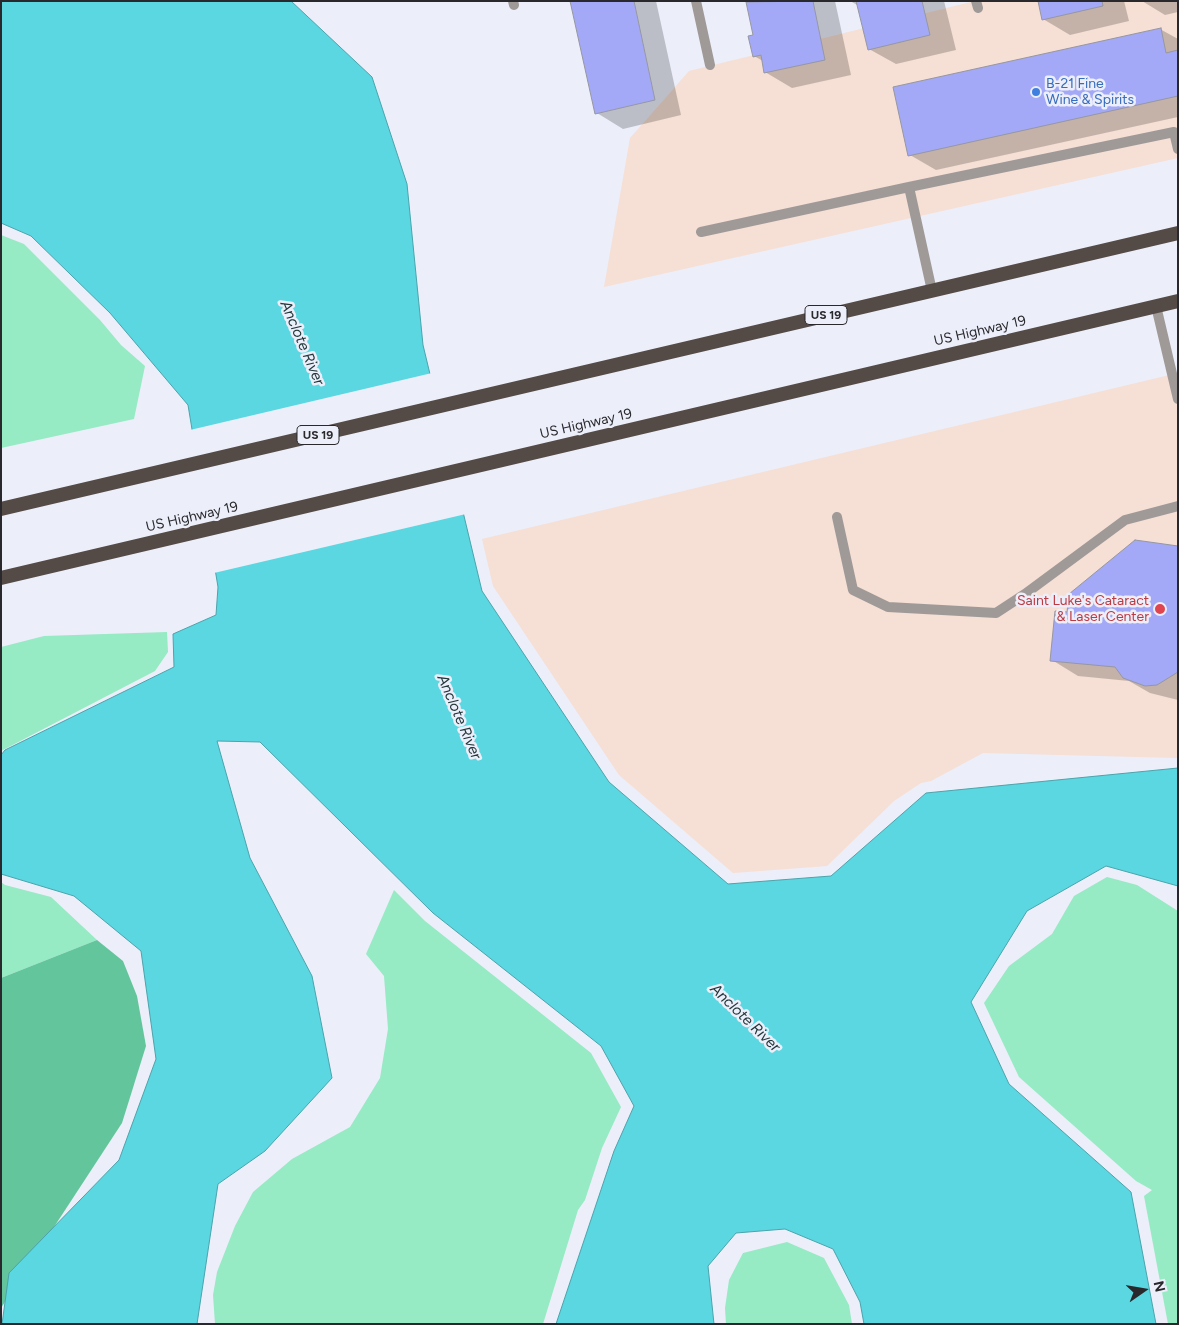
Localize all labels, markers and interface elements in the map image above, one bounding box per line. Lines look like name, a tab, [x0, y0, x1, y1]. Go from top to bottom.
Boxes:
place label: B-21 Fine Wine & Spirits	[1046, 76, 1134, 108]
marker: B-21 Fine Wine & Spirits	[1030, 86, 1042, 98]
water label: Anclote River	[276, 298, 328, 388]
road number: US 19	[805, 306, 847, 324]
street label: US Highway 19	[932, 312, 1028, 350]
street label: US Highway 19	[538, 405, 634, 443]
road number: US 19	[297, 426, 339, 444]
street label: US Highway 19	[144, 498, 240, 536]
place label: Saint Luke's Cataract & Laser Center	[1017, 593, 1149, 626]
marker: Saint Luke's Cataract & Laser Center	[1153, 602, 1167, 616]
water label: Anclote River	[433, 672, 485, 762]
water label: Anclote River	[706, 980, 784, 1056]
north arrow	[1119, 1265, 1169, 1315]
text: N	[1150, 1279, 1169, 1294]

